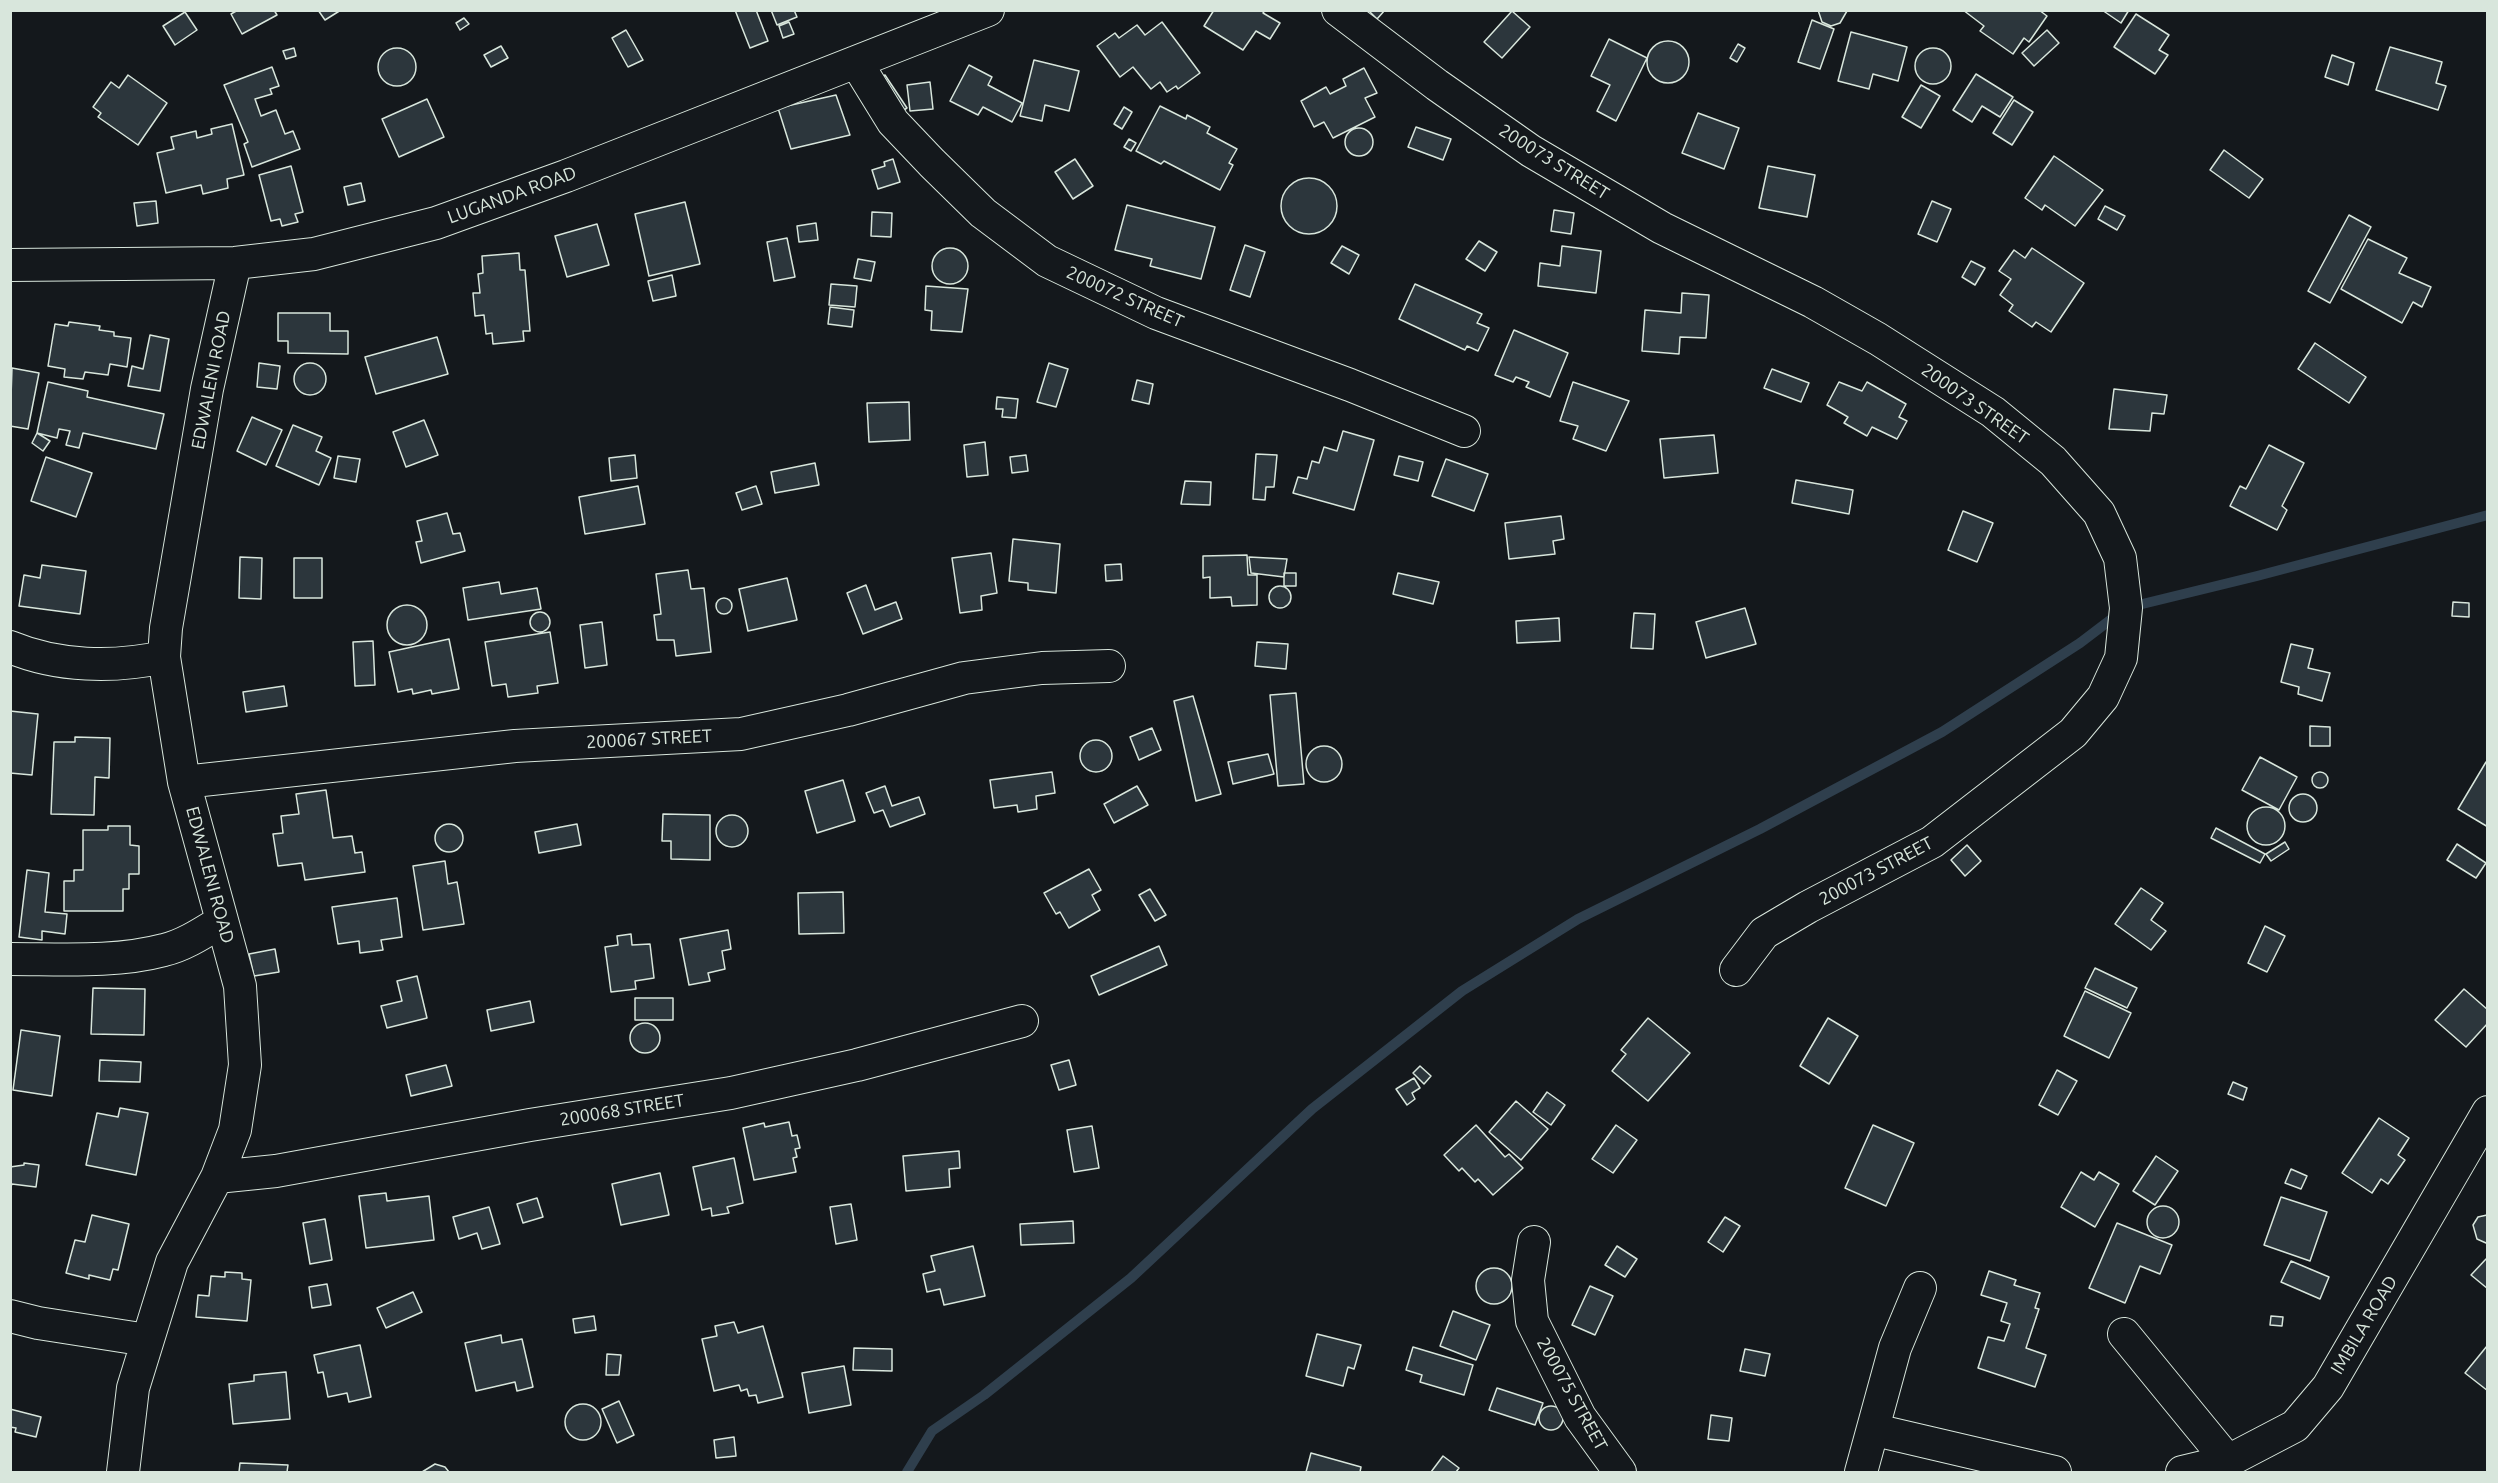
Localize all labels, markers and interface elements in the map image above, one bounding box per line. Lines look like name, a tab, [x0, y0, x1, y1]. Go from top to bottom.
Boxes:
street label: 200073 STREET	[1495, 119, 1613, 205]
street label: LUGANDA ROAD	[445, 162, 579, 228]
street label: 200072 STREET	[1063, 262, 1187, 332]
street label: EDWALENI ROAD	[187, 309, 235, 451]
street label: 200073 STREET	[1917, 359, 2033, 449]
street label: 200067 STREET	[586, 725, 712, 753]
street label: EDWALENI ROAD	[181, 804, 239, 946]
street label: 200073 STREET	[1815, 832, 1937, 910]
street label: 200068 STREET	[558, 1089, 686, 1131]
street label: IMBILA ROAD	[2326, 1272, 2402, 1378]
street label: 200075 STREET	[1532, 1334, 1612, 1454]

